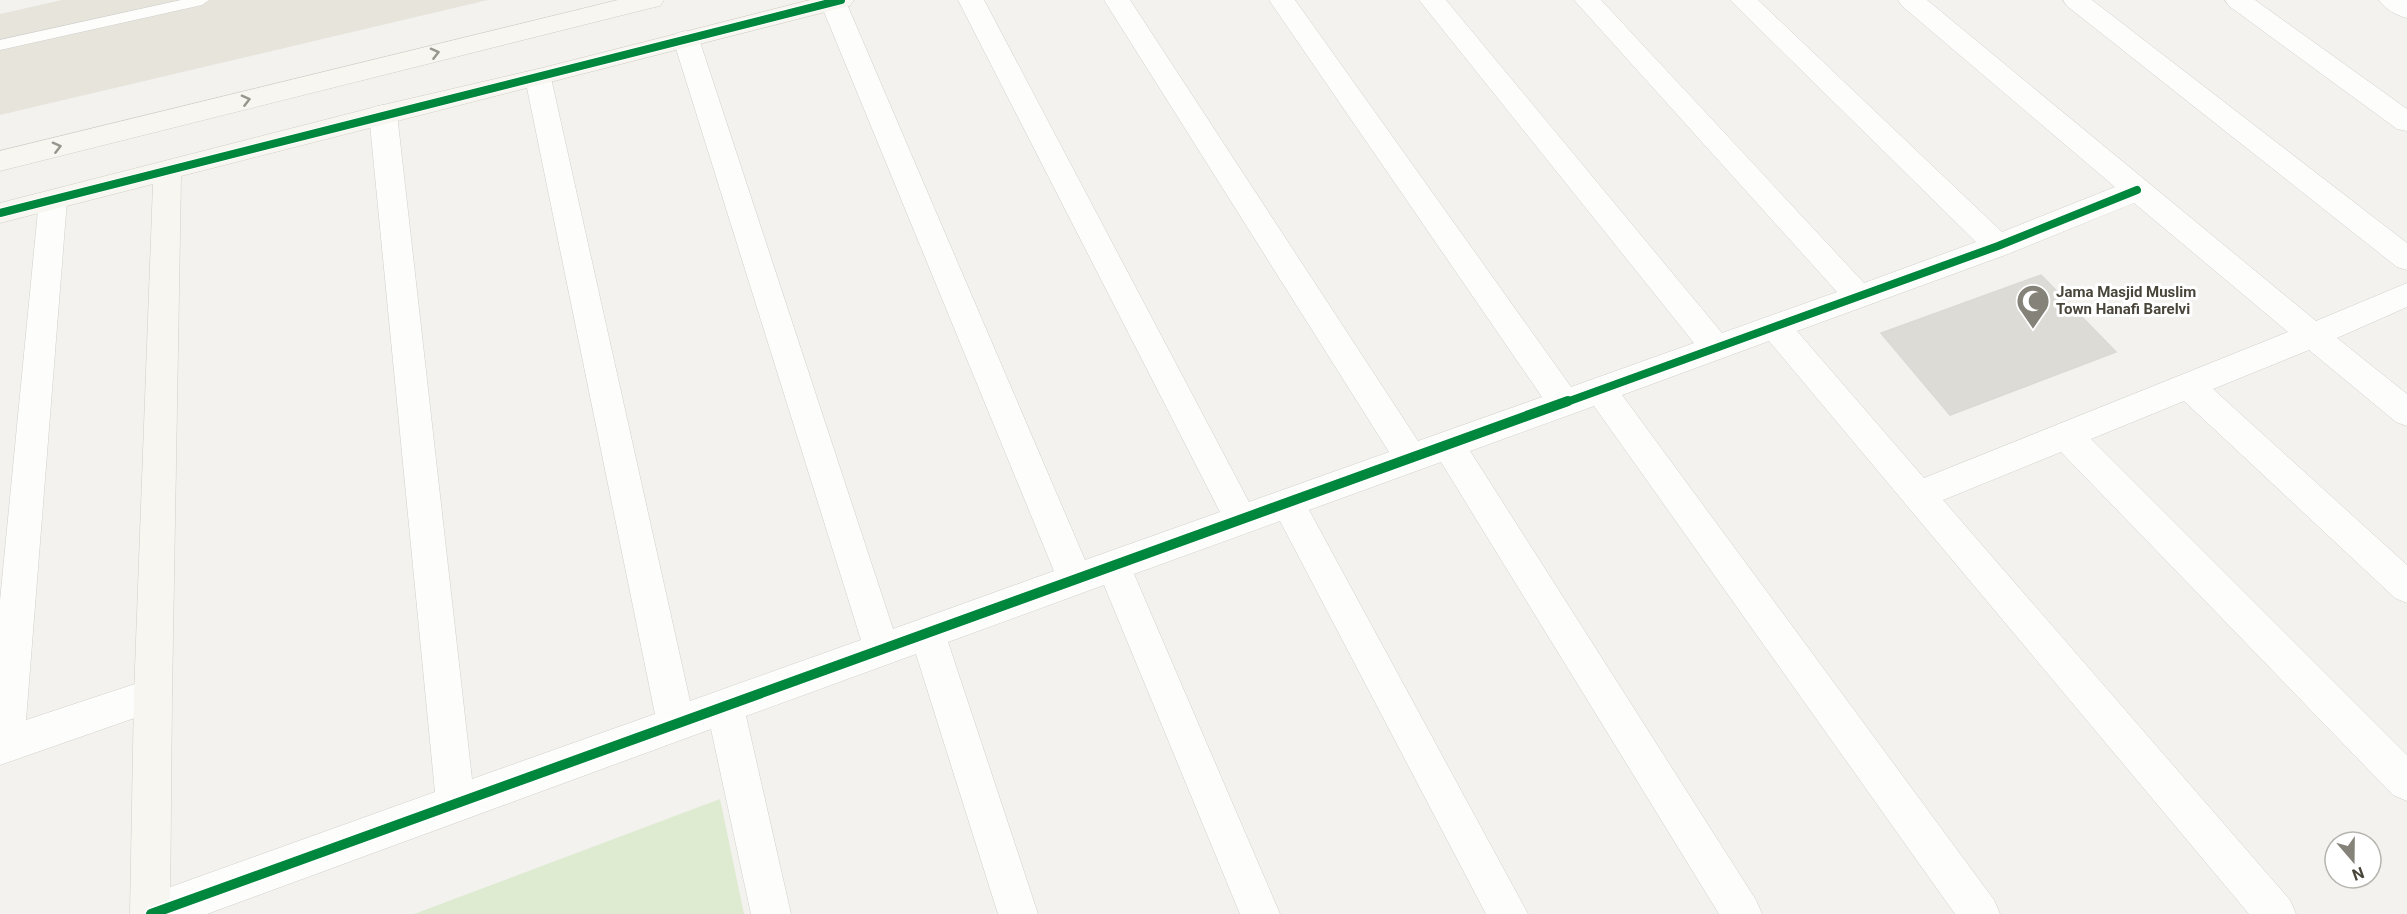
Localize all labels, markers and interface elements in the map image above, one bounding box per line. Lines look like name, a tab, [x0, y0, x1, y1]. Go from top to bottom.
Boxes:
one-way arrow	[430, 48, 440, 61]
one-way arrow	[241, 95, 251, 108]
one-way arrow	[52, 141, 62, 154]
mosque icon: Jama Masjid Muslim Town Hanafi Barelvi	[2015, 283, 2051, 330]
place label: Jama Masjid Muslim Town Hanafi Barelvi	[2056, 283, 2196, 318]
north arrow	[2323, 830, 2383, 890]
text: N	[2349, 863, 2367, 884]

